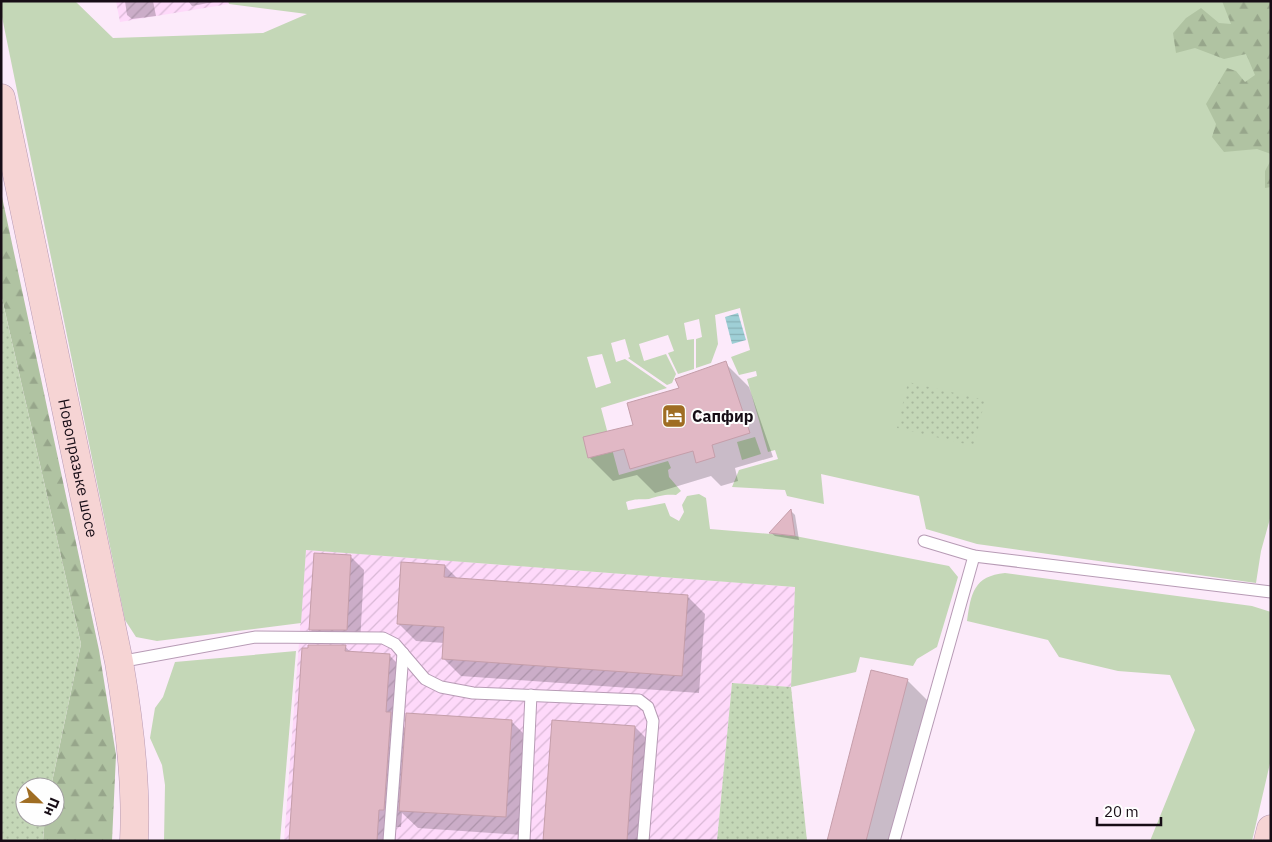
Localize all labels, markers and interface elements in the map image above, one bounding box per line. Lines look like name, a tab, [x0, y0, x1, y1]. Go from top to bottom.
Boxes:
street label: Новопразьке шосе	[54, 397, 103, 539]
hotel icon: Сапфир	[661, 403, 687, 429]
place label: Сапфир	[692, 406, 754, 426]
north arrow	[15, 777, 65, 827]
scale bar	[1097, 794, 1161, 826]
text: Пн	[40, 795, 64, 819]
text: 20 m	[1104, 802, 1139, 821]

